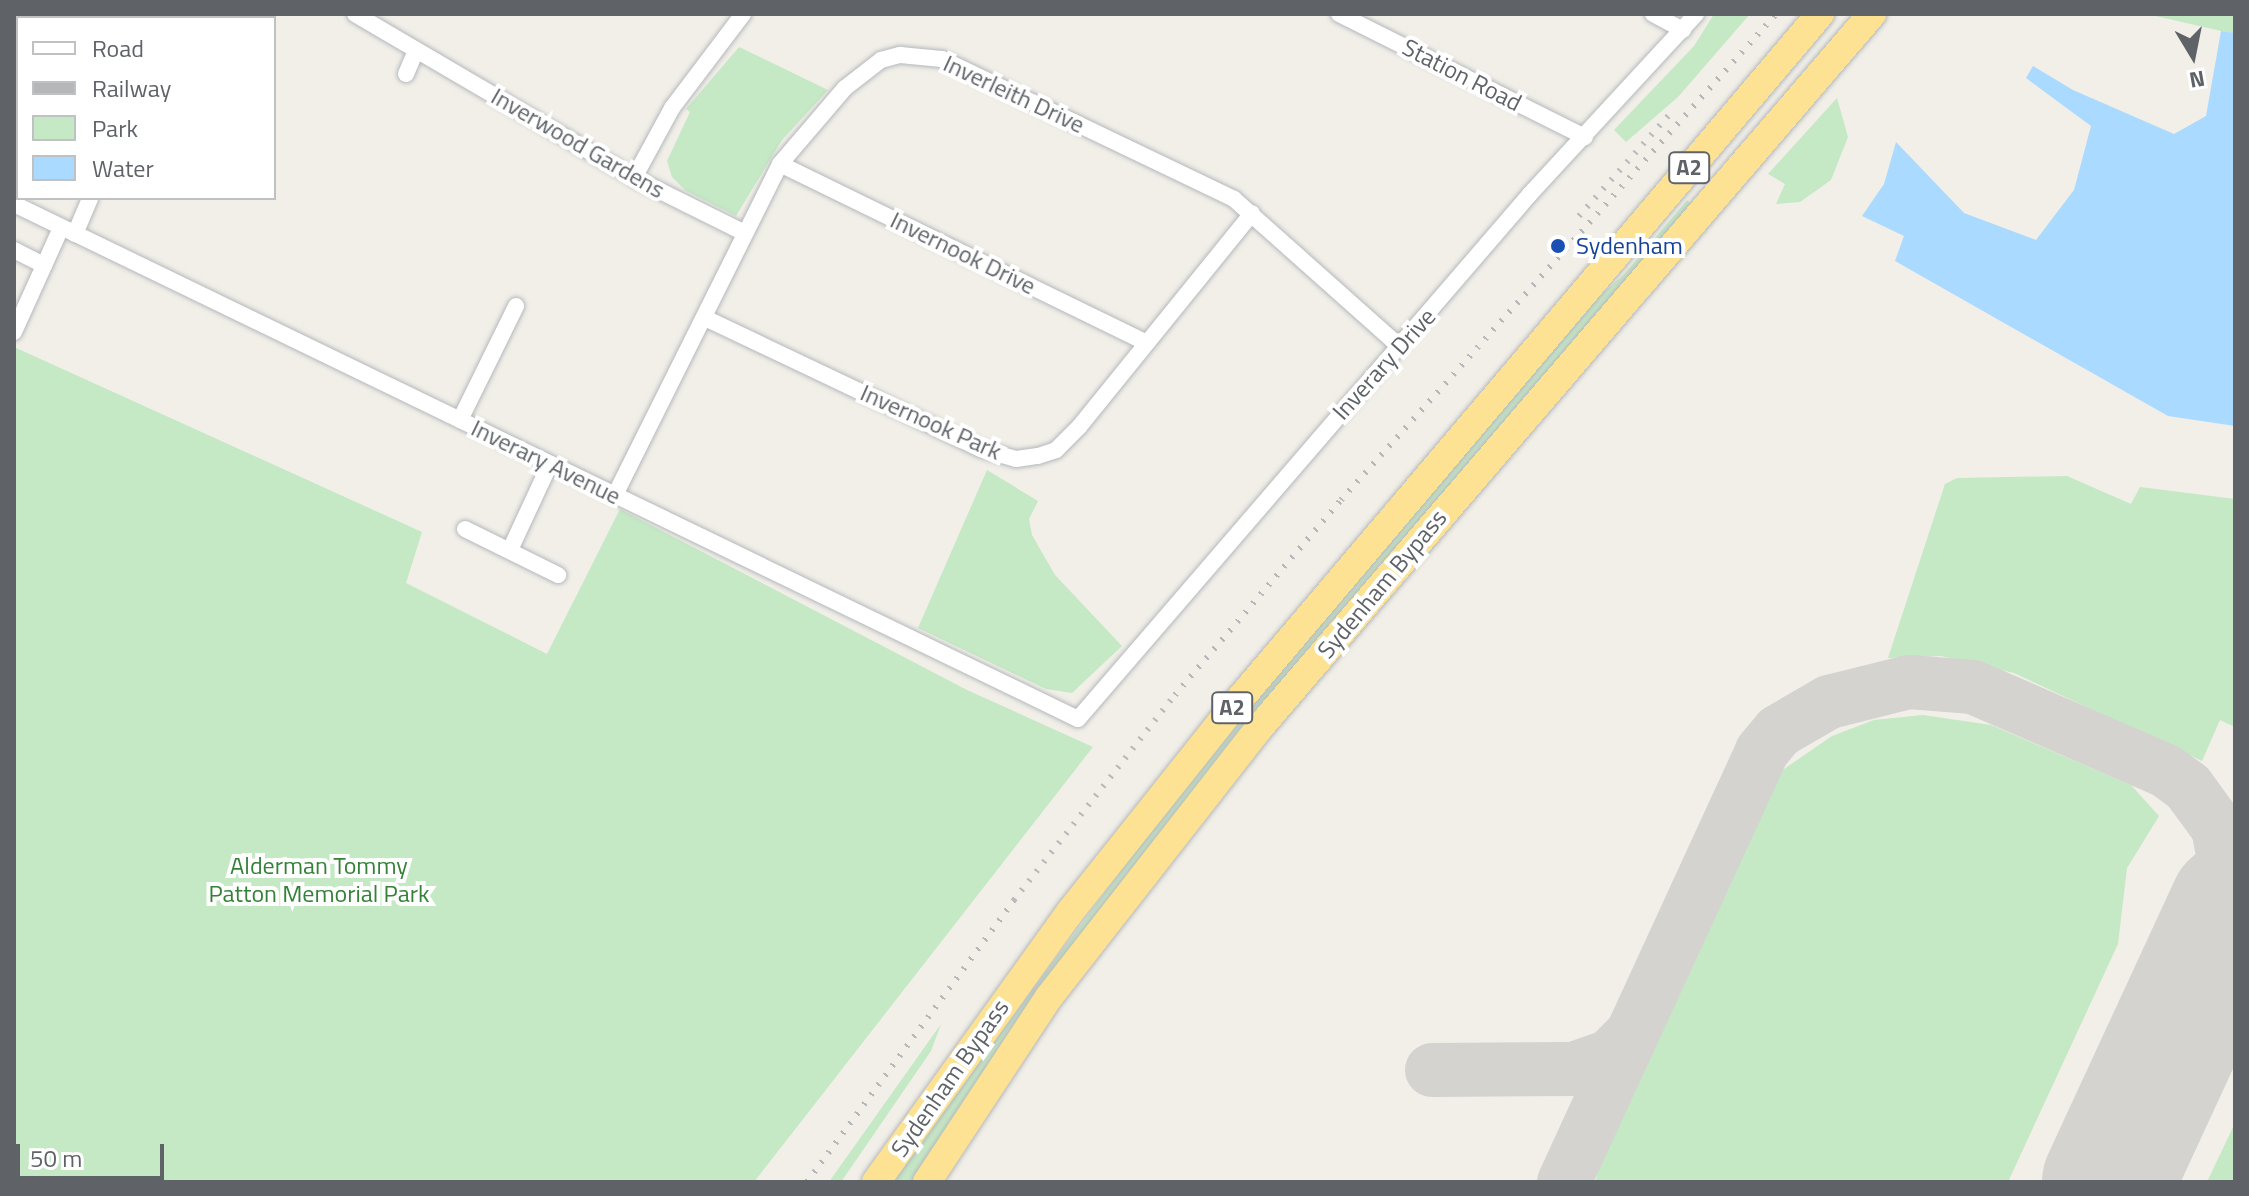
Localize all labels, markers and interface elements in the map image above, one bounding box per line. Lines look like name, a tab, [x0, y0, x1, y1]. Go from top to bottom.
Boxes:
legend	[16, 16, 276, 200]
north arrow	[2153, 16, 2233, 96]
text: Road	[92, 30, 144, 66]
street label: Station Road	[1398, 33, 1526, 117]
street label: Inverleith Drive	[939, 49, 1089, 139]
text: N	[2187, 62, 2208, 98]
text: Railway	[92, 70, 171, 106]
street label: Inverwood Gardens	[486, 82, 670, 204]
text: Park	[92, 110, 138, 146]
text: Water	[92, 150, 154, 186]
road number: A2	[1667, 150, 1711, 186]
street label: Invernook Drive	[886, 205, 1040, 301]
place label: Sydenham	[1576, 232, 1683, 260]
marker: Sydenham	[1547, 235, 1569, 257]
street label: Inverary Drive	[1326, 302, 1442, 426]
street label: Invernook Park	[856, 378, 1006, 466]
street label: Inverary Avenue	[467, 413, 625, 511]
street label: Sydenham Bypass	[1311, 504, 1453, 664]
road number: A2	[1210, 690, 1254, 726]
park label: Alderman Tommy Patton Memorial Park	[208, 852, 430, 908]
street label: Sydenham Bypass	[885, 994, 1015, 1162]
scale bar	[20, 1128, 168, 1178]
text: 50 m	[30, 1140, 82, 1176]

